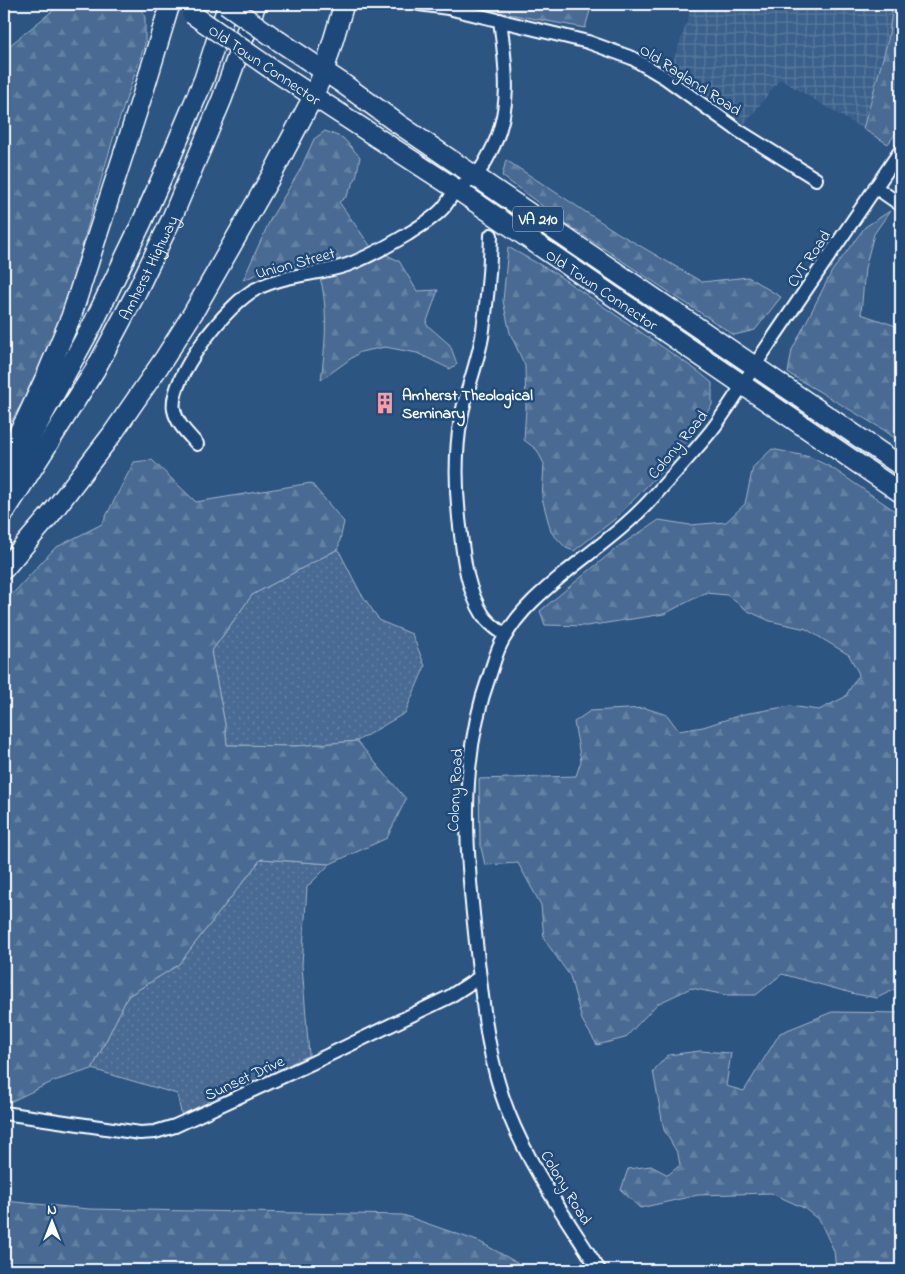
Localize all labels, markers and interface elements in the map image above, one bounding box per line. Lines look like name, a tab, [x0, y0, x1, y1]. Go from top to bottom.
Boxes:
street label: Old Town Connector	[203, 19, 325, 112]
street label: Old Ragland Road	[634, 39, 746, 123]
road number: VA 210	[513, 206, 563, 232]
street label: Amherst Highway	[114, 212, 186, 325]
street label: CVT Road	[782, 226, 838, 292]
street label: Union Street	[253, 242, 339, 286]
street label: Old Town Connector	[540, 244, 662, 338]
place label: Amherst Theological Seminary	[402, 384, 533, 427]
building icon: Amherst Theological Seminary	[372, 390, 398, 416]
street label: Colony Road	[643, 406, 714, 485]
street label: Colony Road	[442, 748, 470, 832]
street label: Sunset Drive	[201, 1050, 289, 1108]
street label: Colony Road	[534, 1146, 597, 1230]
north arrow	[28, 1196, 78, 1246]
text: N	[47, 1200, 57, 1221]

